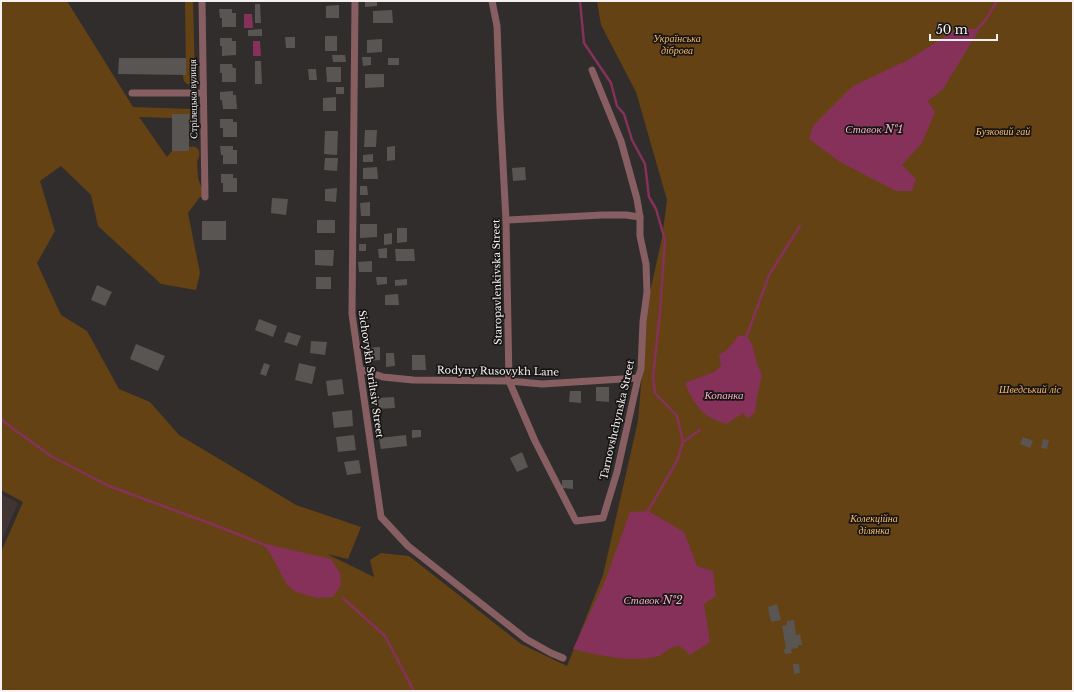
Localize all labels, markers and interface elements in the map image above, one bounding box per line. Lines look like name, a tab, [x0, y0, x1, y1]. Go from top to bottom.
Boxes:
scale bar	[930, 16, 997, 42]
text: 50 m	[936, 22, 968, 37]
park label: Українська діброва	[653, 32, 701, 57]
street label: Стрілецька вулиця	[186, 59, 200, 139]
water label: Ставок №1	[845, 122, 903, 136]
park label: Бузковий гай	[975, 125, 1030, 138]
street label: Staropavlenkivska Street	[489, 219, 505, 345]
street label: Sichovykh Striltsiv Street	[356, 309, 386, 439]
street label: Tarnovshchynska Street	[597, 359, 637, 481]
street label: Rodyny Rusovykh Lane	[437, 363, 560, 379]
park label: Шведський ліс	[998, 383, 1062, 396]
water label: Копанка	[703, 388, 744, 402]
park label: Колекційна ділянка	[849, 512, 898, 537]
water label: Ставок №2	[623, 593, 683, 607]

